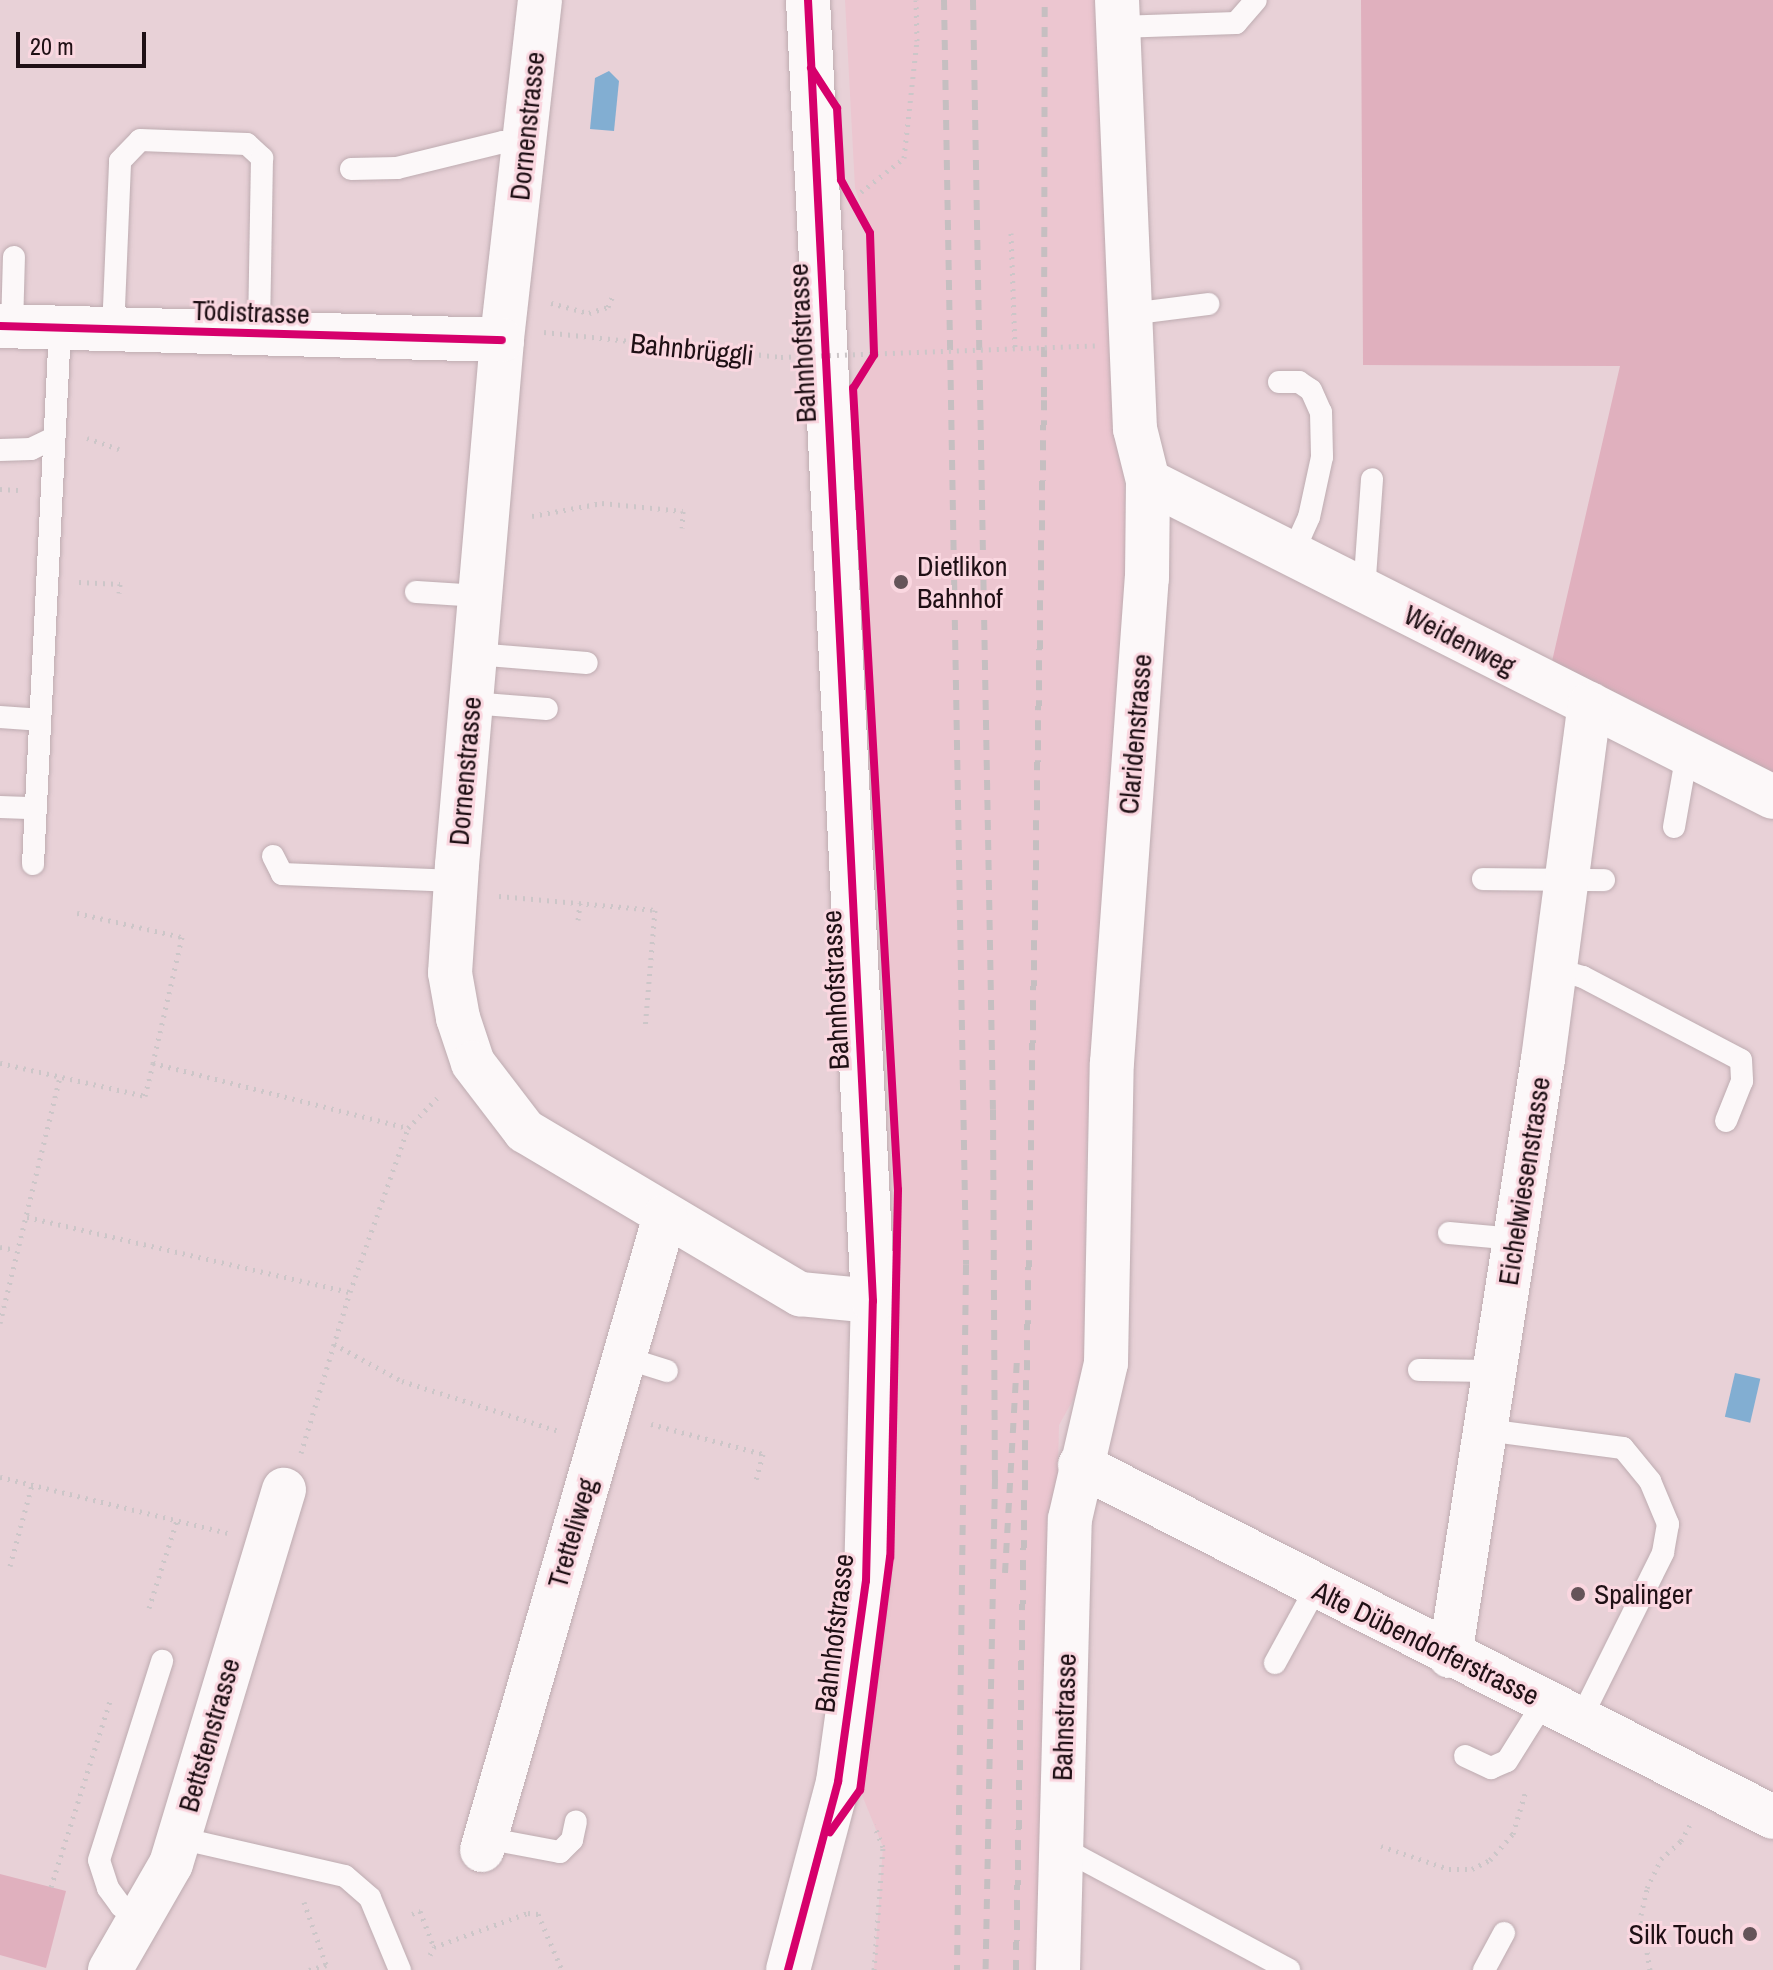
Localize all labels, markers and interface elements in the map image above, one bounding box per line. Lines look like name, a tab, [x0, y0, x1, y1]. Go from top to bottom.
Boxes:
scale bar	[20, 16, 150, 66]
text: 20 m	[30, 30, 74, 62]
street label: Dornenstrasse	[502, 50, 552, 202]
street label: Bahnhofstrasse	[781, 262, 823, 424]
street label: Tödistrasse	[192, 293, 310, 331]
street label: Bahnbrüggli	[629, 326, 755, 372]
place label: Dietlikon Bahnhof	[917, 549, 1008, 615]
marker: Dietlikon Bahnhof	[892, 573, 910, 591]
street label: Weidenweg	[1399, 598, 1521, 682]
street label: Claridenstrasse	[1111, 652, 1159, 816]
street label: Dornenstrasse	[442, 695, 488, 847]
street label: Bahnhofstrasse	[814, 909, 856, 1071]
street label: Eichelwiesenstrasse	[1491, 1074, 1557, 1288]
street label: Tretteliweg	[540, 1474, 604, 1592]
street label: Bahnhofstrasse	[808, 1552, 860, 1714]
street label: Alte Dübendorferstrasse	[1307, 1574, 1545, 1712]
place label: Spalinger	[1594, 1577, 1692, 1611]
marker: Spalinger	[1569, 1585, 1587, 1603]
street label: Bahnstrasse	[1045, 1653, 1083, 1781]
street label: Bettstenstrasse	[171, 1654, 247, 1816]
place label: Silk Touch	[1628, 1917, 1734, 1951]
marker: Silk Touch	[1741, 1925, 1759, 1943]

